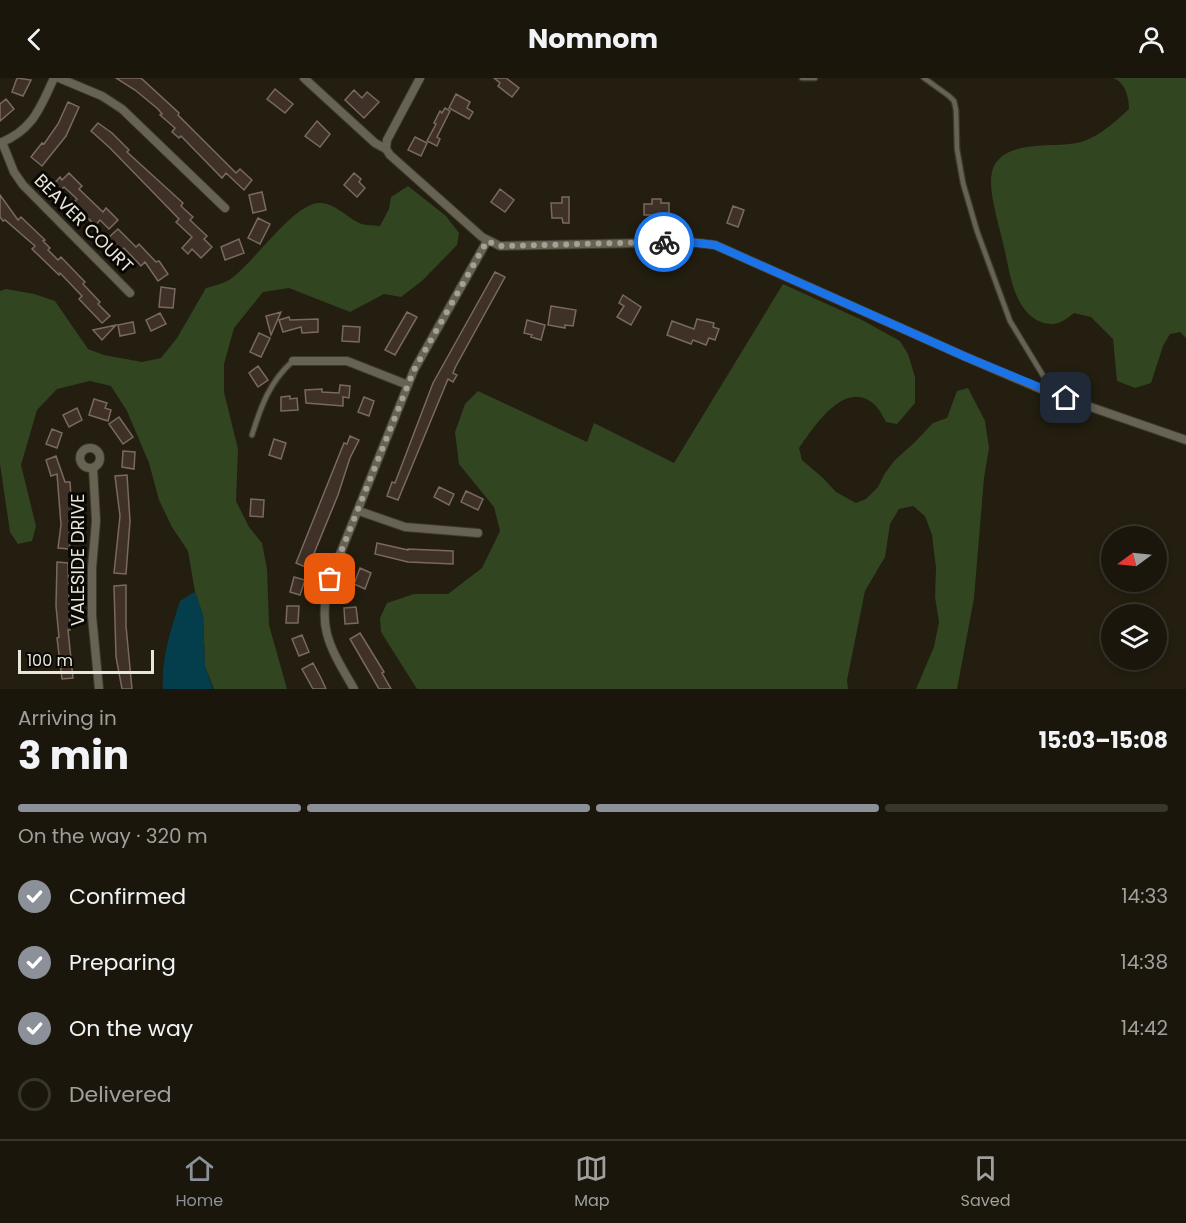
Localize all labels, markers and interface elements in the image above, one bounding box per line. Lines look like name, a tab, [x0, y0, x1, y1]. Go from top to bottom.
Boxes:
text: Nomnom	[528, 20, 658, 57]
icon: back	[18, 23, 51, 56]
icon: person	[1135, 23, 1168, 56]
street label: BEAVER COURT	[29, 168, 139, 278]
courier	[634, 212, 694, 272]
icon: bike	[648, 226, 681, 259]
pin	[1040, 372, 1091, 423]
icon: home	[1049, 381, 1082, 414]
street label: VALESIDE DRIVE	[65, 494, 90, 626]
north arrow	[1101, 526, 1167, 592]
map controls	[1101, 526, 1167, 670]
pin	[304, 553, 355, 604]
icon: bag	[313, 562, 346, 595]
button: layers	[1101, 604, 1167, 670]
scale bar	[18, 647, 154, 674]
text: 100 m	[27, 649, 73, 672]
text: Arriving in	[18, 704, 117, 732]
text: 15:03–15:08	[1039, 725, 1168, 756]
text: 3 min	[18, 728, 129, 783]
text: On the way · 320 m	[18, 822, 208, 850]
icon: check	[18, 880, 51, 913]
text: Confirmed	[69, 881, 186, 912]
text: 14:33	[1121, 882, 1168, 910]
icon: check	[18, 946, 51, 979]
text: Preparing	[69, 947, 176, 978]
text: 14:38	[1120, 948, 1168, 976]
icon: check	[18, 1012, 51, 1045]
text: On the way	[69, 1013, 193, 1044]
text: 14:42	[1121, 1014, 1168, 1042]
text: Delivered	[69, 1079, 172, 1110]
tab: Home	[175, 1152, 223, 1213]
tab: Map	[574, 1152, 610, 1213]
tab: Saved	[961, 1152, 1010, 1213]

